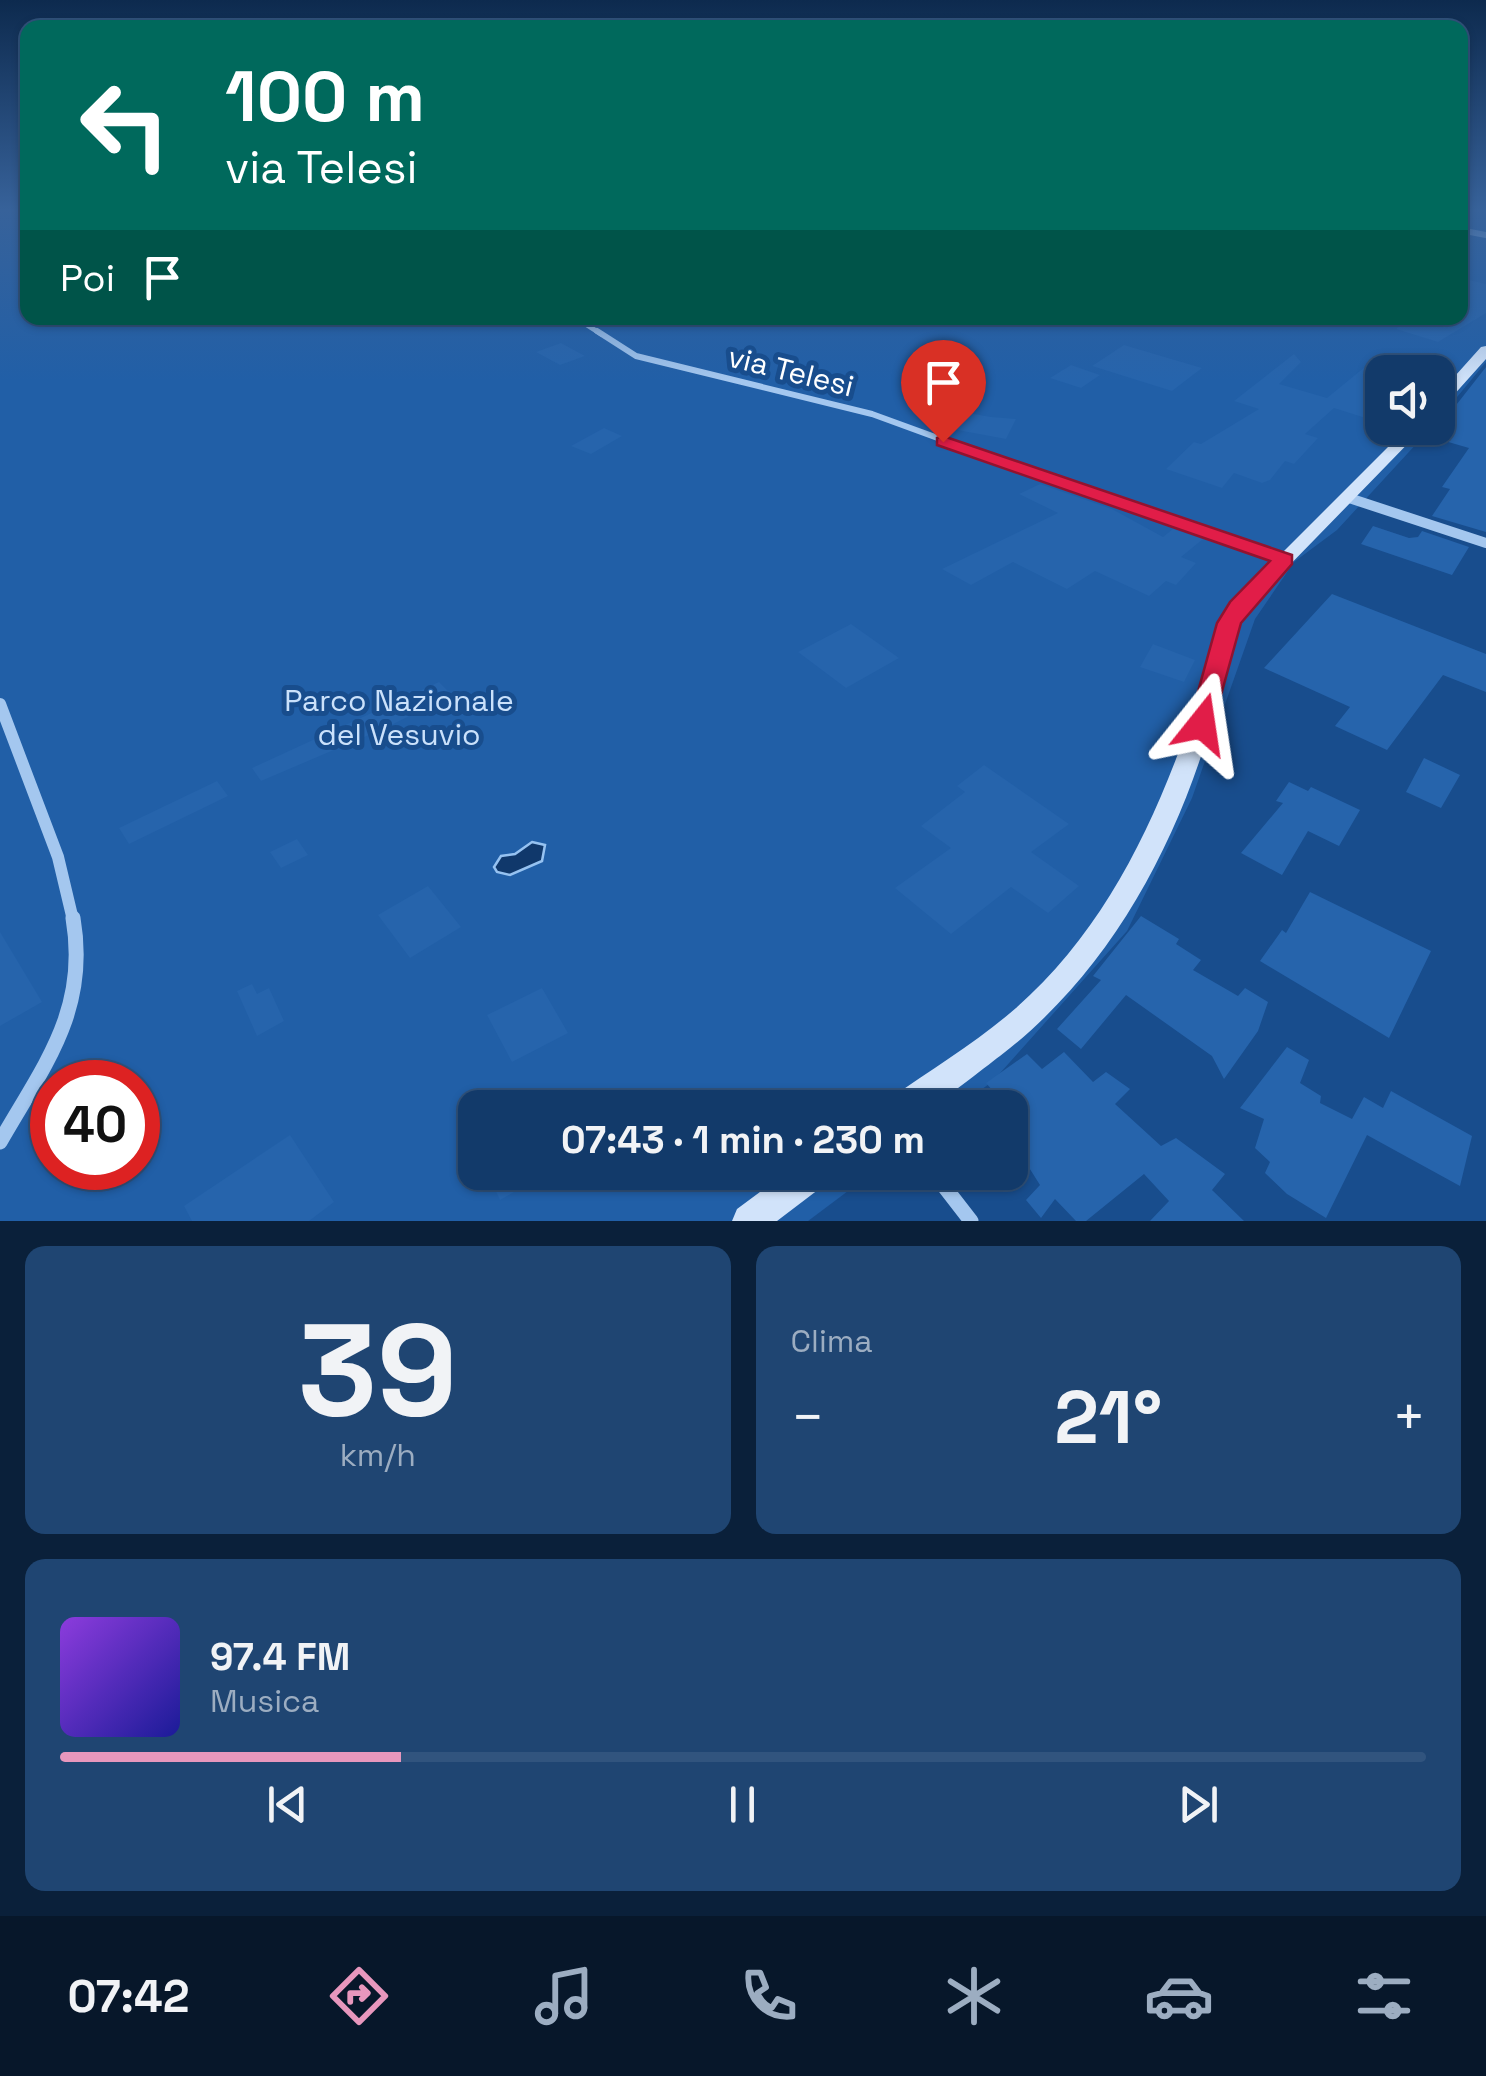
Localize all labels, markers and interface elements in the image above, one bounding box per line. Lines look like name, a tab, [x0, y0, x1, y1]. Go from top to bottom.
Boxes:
text: 100 m	[225, 52, 425, 141]
icon: left	[60, 60, 190, 190]
text: via Telesi	[225, 139, 418, 196]
icon: arrive	[135, 250, 190, 305]
text: Poi	[60, 254, 115, 302]
street label: via Telesi	[724, 337, 858, 405]
pin	[901, 340, 986, 443]
icon: arrive	[916, 355, 971, 410]
map controls	[1365, 355, 1455, 445]
button: sound	[1365, 355, 1455, 445]
position arrow	[1150, 672, 1254, 776]
park label: Parco Nazionale del Vesuvio	[284, 681, 514, 754]
speed limit sign: 40	[30, 1060, 160, 1190]
text: 07:43 · 1 min · 230 m	[561, 1116, 925, 1164]
text: 39	[298, 1287, 457, 1453]
text: Clima	[791, 1321, 873, 1361]
text: 21°	[1054, 1369, 1162, 1465]
text: −	[791, 1382, 825, 1452]
text: +	[1392, 1382, 1426, 1452]
text: km/h	[340, 1435, 416, 1475]
text: 97.4 FM	[210, 1633, 350, 1681]
text: Musica	[210, 1681, 320, 1721]
icon: previous	[260, 1777, 315, 1832]
icon: pause	[715, 1777, 770, 1832]
icon: next	[1171, 1777, 1226, 1832]
icon: directions	[324, 1961, 394, 2031]
icon: music	[529, 1961, 599, 2031]
icon: phone	[734, 1961, 804, 2031]
icon: climate	[939, 1961, 1009, 2031]
icon: car	[1144, 1961, 1214, 2031]
icon: filters	[1349, 1961, 1419, 2031]
text: 07:42	[67, 1968, 189, 2025]

